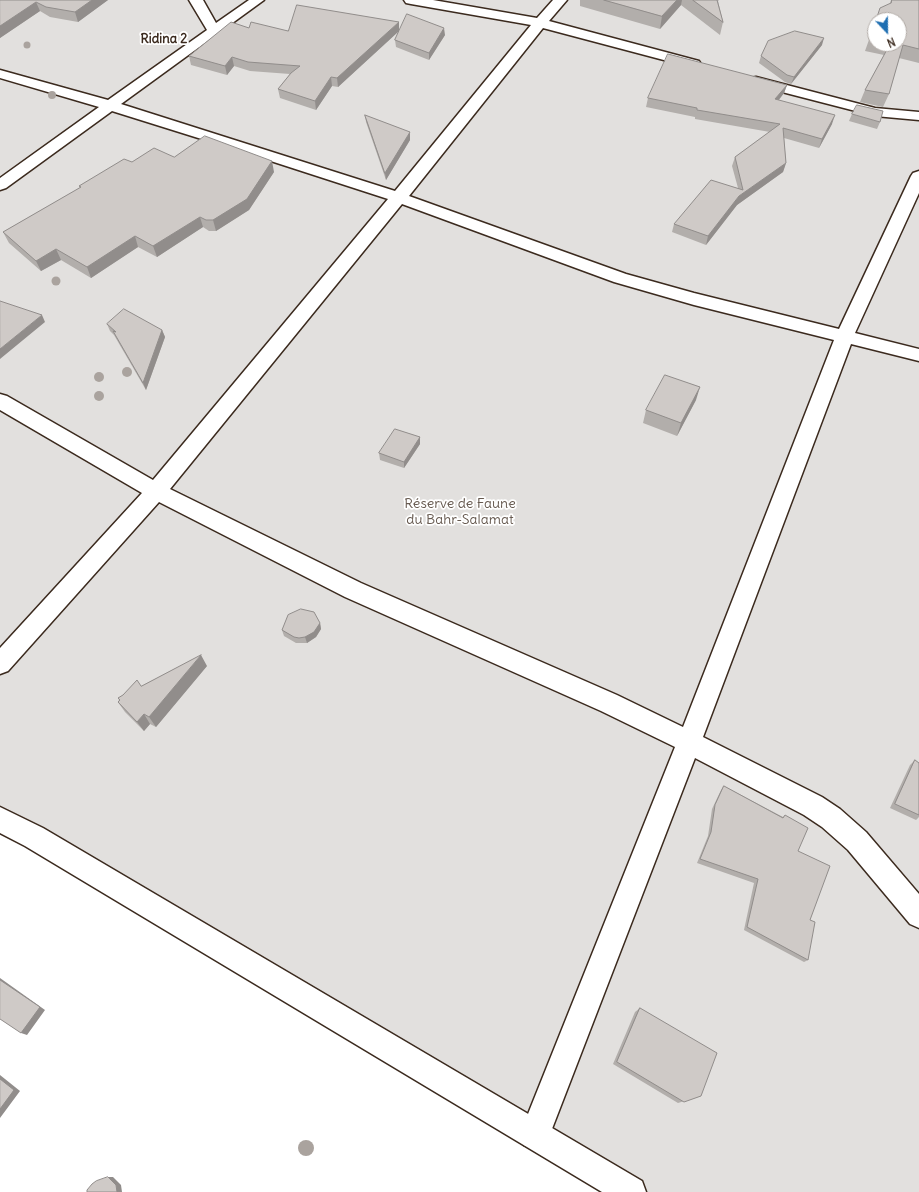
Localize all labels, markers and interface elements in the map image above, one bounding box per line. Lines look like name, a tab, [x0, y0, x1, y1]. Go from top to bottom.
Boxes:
north arrow	[867, 12, 907, 52]
district label: Ridina 2	[141, 31, 187, 47]
text: N	[885, 34, 897, 50]
park label: Réserve de Faune du Bahr-Salamat	[404, 496, 516, 528]

